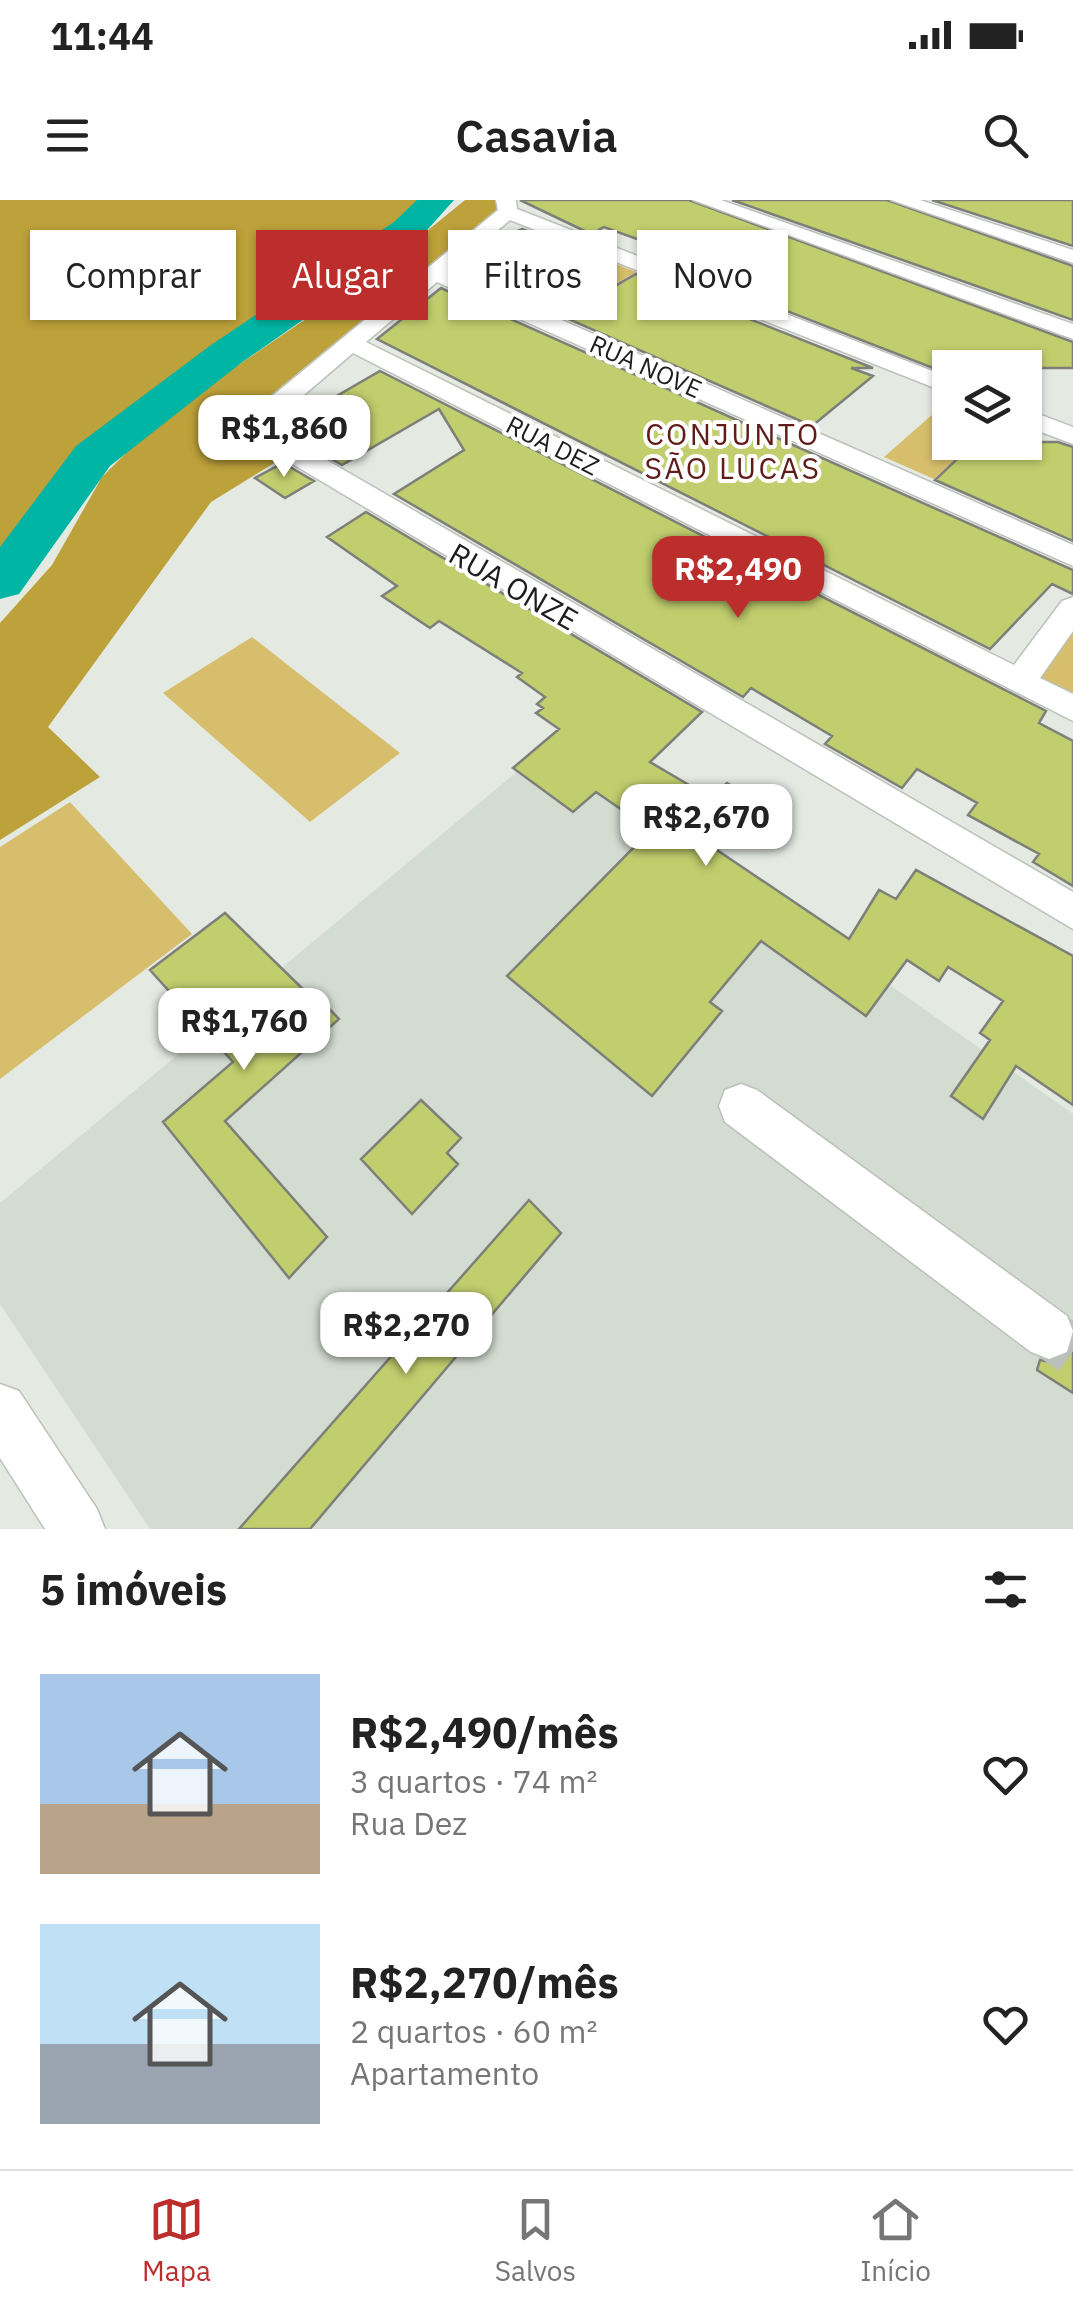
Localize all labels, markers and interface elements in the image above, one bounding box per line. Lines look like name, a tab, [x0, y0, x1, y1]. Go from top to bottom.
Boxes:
text: 11:44	[50, 11, 154, 60]
text: Casavia	[455, 106, 618, 164]
icon: menu	[40, 108, 95, 163]
icon: search	[978, 108, 1033, 163]
chip: Comprar	[30, 230, 236, 320]
chip: Alugar	[256, 230, 428, 320]
chip: Filtros	[448, 230, 617, 320]
chip: Novo	[637, 230, 788, 320]
street label: RUA NOVE	[585, 327, 707, 405]
map controls	[932, 350, 1042, 460]
button: layers	[932, 350, 1042, 460]
pin: R$1,860	[192, 395, 376, 480]
text: R$1,860	[220, 406, 348, 448]
street label: RUA DEZ	[501, 408, 605, 482]
district label: CONJUNTO SÃO LUCAS	[645, 414, 821, 487]
street label: RUA ONZE	[443, 533, 585, 639]
pin: R$2,490	[646, 536, 830, 621]
text: R$2,490	[674, 547, 802, 589]
pin: R$2,670	[614, 784, 798, 869]
text: R$2,670	[642, 795, 770, 837]
pin: R$1,760	[152, 988, 336, 1073]
text: R$1,760	[180, 999, 308, 1041]
pin: R$2,270	[314, 1292, 498, 1377]
text: R$2,270	[342, 1303, 470, 1345]
text: 5 imóveis	[40, 1562, 227, 1617]
icon: filters	[978, 1562, 1033, 1617]
text: R$2,490/mês	[350, 1705, 619, 1760]
icon: home	[120, 1714, 240, 1834]
icon: heart	[978, 1747, 1033, 1802]
text: 3 quartos · 74 m²	[350, 1760, 598, 1802]
text: Rua Dez	[350, 1802, 467, 1844]
text: R$2,270/mês	[350, 1955, 619, 2010]
icon: home	[120, 1964, 240, 2084]
icon: heart	[978, 1997, 1033, 2052]
text: 2 quartos · 60 m²	[350, 2010, 598, 2052]
text: Apartamento	[350, 2052, 539, 2094]
tab: Mapa	[142, 2192, 211, 2289]
tab: Salvos	[495, 2192, 576, 2289]
tab: Início	[860, 2192, 931, 2289]

